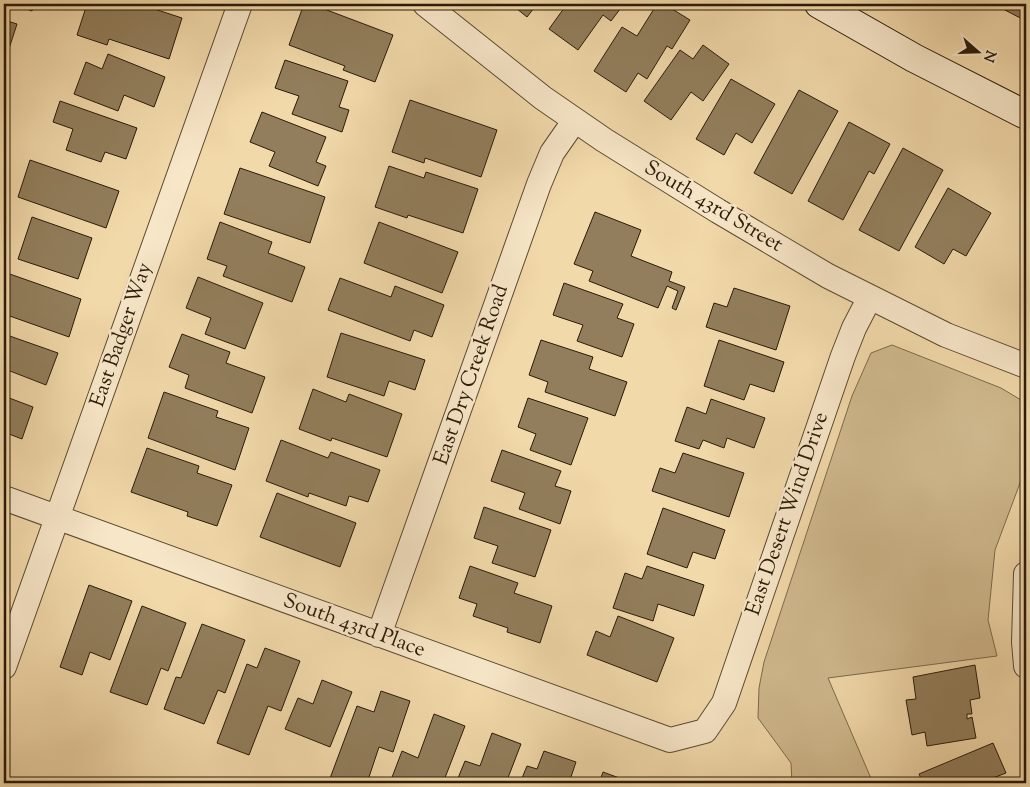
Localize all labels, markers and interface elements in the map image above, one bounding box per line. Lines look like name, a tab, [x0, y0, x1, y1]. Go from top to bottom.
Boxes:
north arrow	[952, 28, 1002, 78]
text: N	[977, 47, 1000, 64]
street label: South 43rd Street	[638, 154, 788, 260]
street label: East Badger Way	[83, 258, 161, 411]
street label: East Dry Creek Road	[427, 281, 517, 469]
street label: East Desert Wind Drive	[739, 408, 837, 620]
street label: South 43rd Place	[279, 586, 429, 666]

